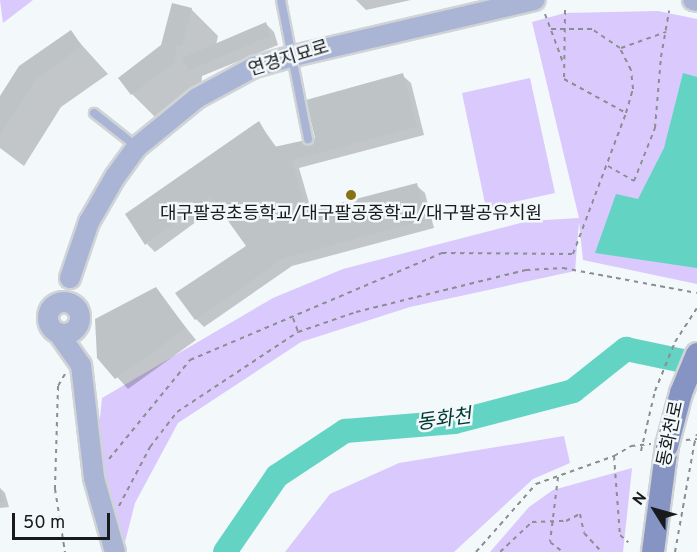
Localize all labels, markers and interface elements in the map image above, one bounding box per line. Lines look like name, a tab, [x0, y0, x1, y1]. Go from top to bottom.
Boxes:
street label: 연경지묘로	[246, 38, 332, 82]
marker: 대구팔공초등학교/대구팔공중학교/대구팔공유치원	[344, 188, 358, 202]
place label: 대구팔공초등학교/대구팔공중학교/대구팔공유치원	[160, 204, 542, 226]
street label: 동화천로	[655, 399, 689, 469]
water label: 동화천	[415, 405, 473, 437]
north arrow	[625, 480, 685, 540]
text: N	[629, 489, 652, 510]
scale bar	[15, 501, 112, 539]
text: 50 m	[23, 512, 65, 535]

